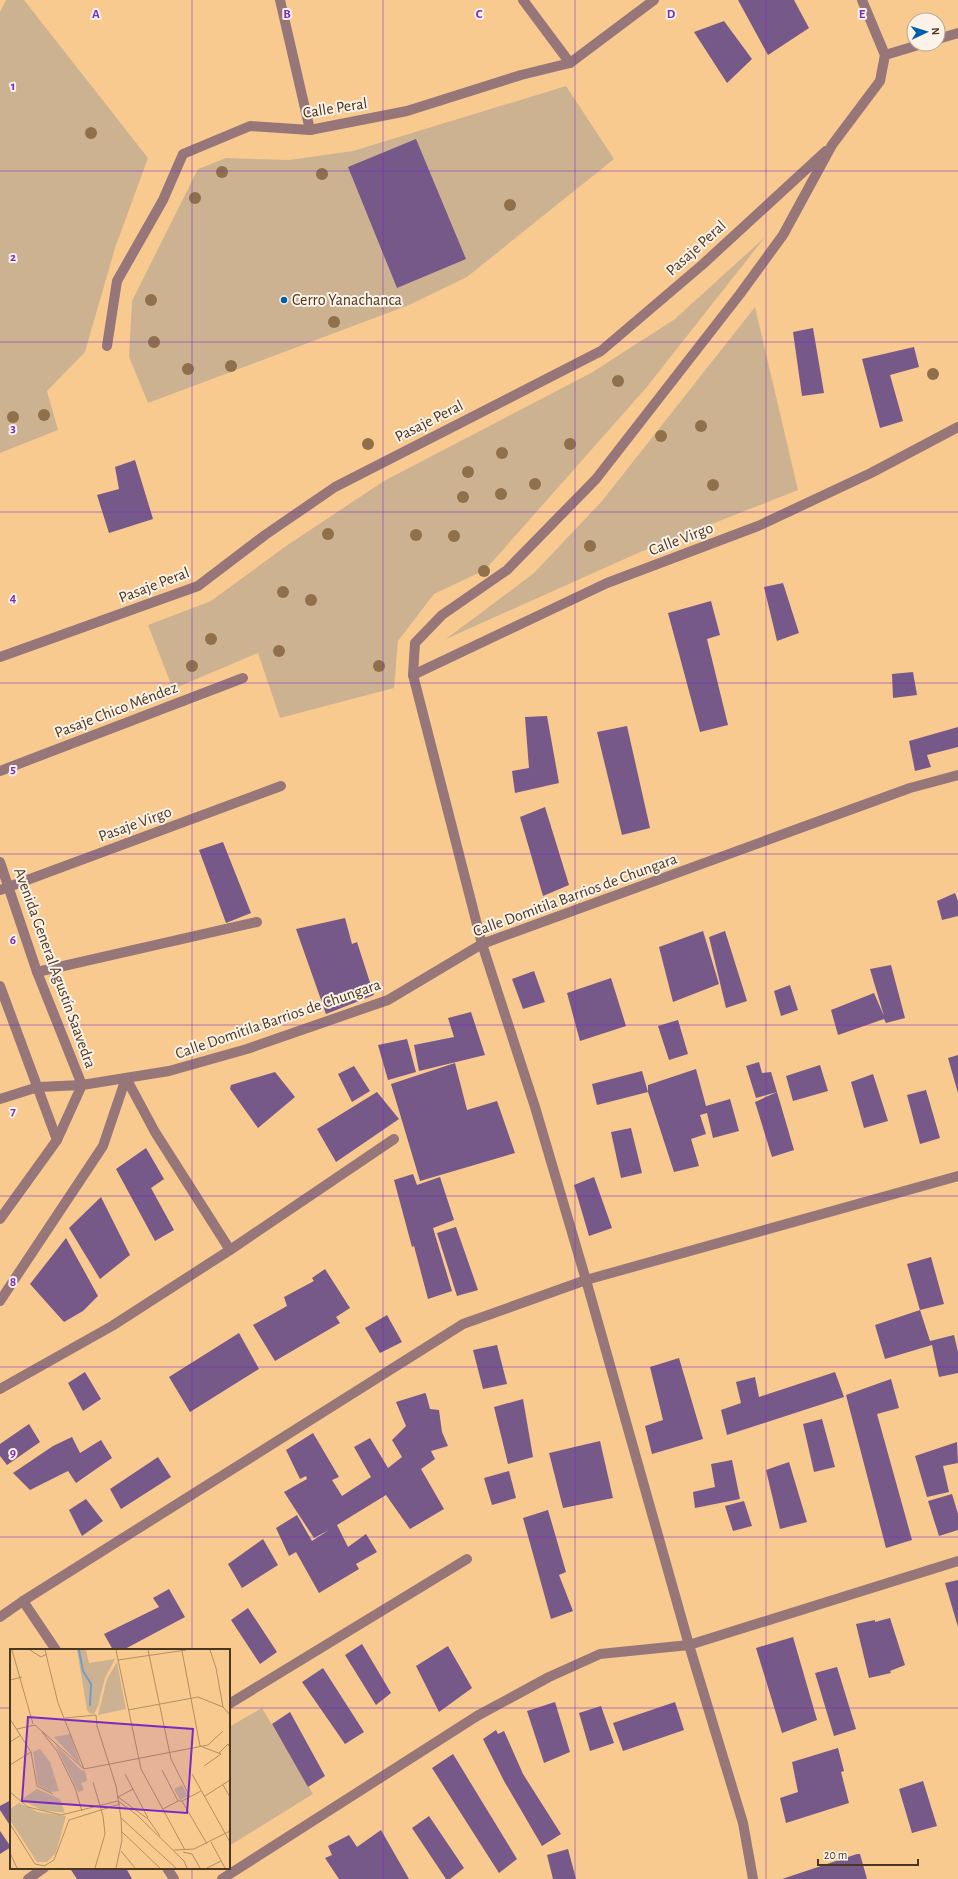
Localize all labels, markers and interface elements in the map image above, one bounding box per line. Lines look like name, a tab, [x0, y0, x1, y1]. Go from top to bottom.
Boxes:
text: A	[92, 8, 100, 21]
text: B	[283, 8, 291, 21]
text: C	[476, 8, 483, 21]
text: D	[667, 8, 676, 21]
text: E	[859, 8, 866, 21]
north arrow	[906, 12, 946, 52]
text: N	[930, 27, 941, 36]
text: 1	[11, 80, 15, 93]
street label: Calle Peral	[302, 95, 368, 121]
street label: Pasaje Peral	[663, 217, 730, 280]
text: 2	[10, 251, 16, 264]
place label: Cerro Yanachanca	[292, 292, 402, 308]
marker: Cerro Yanachanca	[279, 295, 289, 305]
street label: Pasaje Peral	[392, 397, 466, 446]
text: 3	[10, 422, 16, 435]
street label: Calle Virgo	[647, 519, 715, 559]
street label: Pasaje Peral	[116, 564, 192, 607]
text: 4	[10, 592, 17, 605]
street label: Pasaje Chico Méndez	[52, 679, 180, 742]
text: 5	[10, 763, 16, 776]
street label: Pasaje Virgo	[96, 803, 174, 846]
street label: Calle Domitila Barrios de Chungara	[471, 851, 679, 939]
street label: Avenida General Agustín Saavedra	[11, 866, 99, 1070]
text: 6	[10, 934, 16, 947]
street label: Calle Domitila Barrios de Chungara	[173, 976, 383, 1062]
text: 7	[10, 1105, 16, 1118]
text: 8	[10, 1276, 16, 1289]
text: 9	[10, 1447, 16, 1460]
inset map	[10, 1649, 230, 1869]
scale bar	[818, 1841, 918, 1867]
text: 20 m	[824, 1849, 847, 1861]

